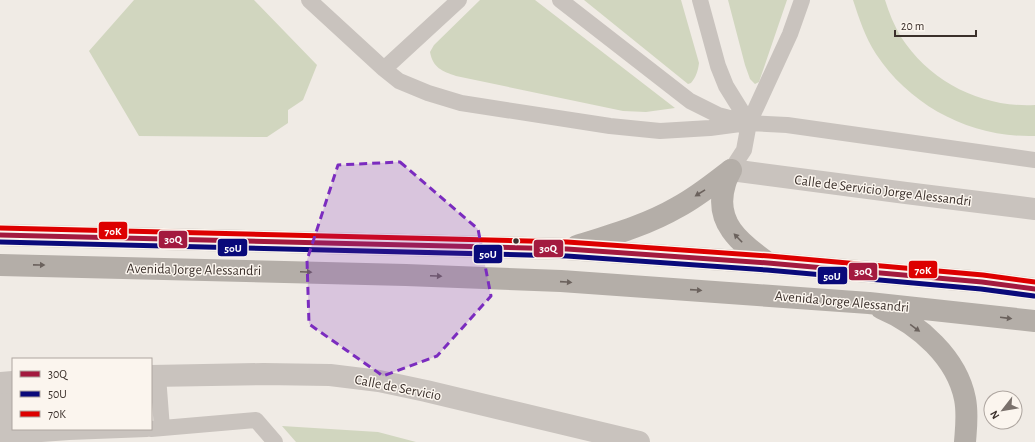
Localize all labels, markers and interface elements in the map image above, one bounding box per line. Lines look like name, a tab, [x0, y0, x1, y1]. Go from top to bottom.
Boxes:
scale bar	[895, 12, 976, 38]
text: 20 m	[901, 20, 924, 32]
street label: Calle de Servicio Jorge Alessandri	[794, 173, 972, 209]
one-way arrow	[694, 190, 706, 197]
line badge: 70K	[98, 221, 128, 240]
text: 70K	[105, 226, 122, 237]
line badge: 30Q	[158, 230, 188, 249]
one-way arrow	[733, 233, 743, 243]
text: 30Q	[164, 234, 184, 246]
unlabelled marker	[511, 236, 521, 246]
line badge: 50U	[217, 238, 248, 257]
line badge: 30Q	[533, 239, 564, 258]
text: 50U	[224, 243, 242, 254]
text: 30Q	[539, 243, 559, 255]
line badge: 50U	[473, 244, 503, 264]
text: 50U	[479, 249, 497, 260]
line badge: 70K	[908, 260, 938, 279]
one-way arrow	[33, 262, 45, 269]
street label: Avenida Jorge Alessandri	[127, 262, 261, 278]
line badge: 30Q	[848, 262, 878, 281]
text: 70K	[915, 265, 932, 276]
line badge: 50U	[817, 266, 848, 285]
text: 30Q	[854, 266, 874, 278]
one-way arrow	[300, 268, 312, 275]
text: 50U	[823, 271, 841, 282]
one-way arrow	[430, 273, 443, 279]
one-way arrow	[560, 278, 572, 285]
one-way arrow	[690, 287, 702, 294]
street label: Avenida Jorge Alessandri	[774, 289, 910, 315]
one-way arrow	[1000, 314, 1012, 321]
one-way arrow	[910, 324, 921, 333]
legend	[12, 358, 152, 430]
text: 30Q	[48, 368, 68, 381]
street label: Calle de Servicio	[353, 373, 442, 403]
text: 50U	[48, 388, 67, 400]
north arrow	[983, 390, 1023, 430]
text: 70K	[48, 408, 66, 420]
text: N	[988, 409, 1002, 421]

